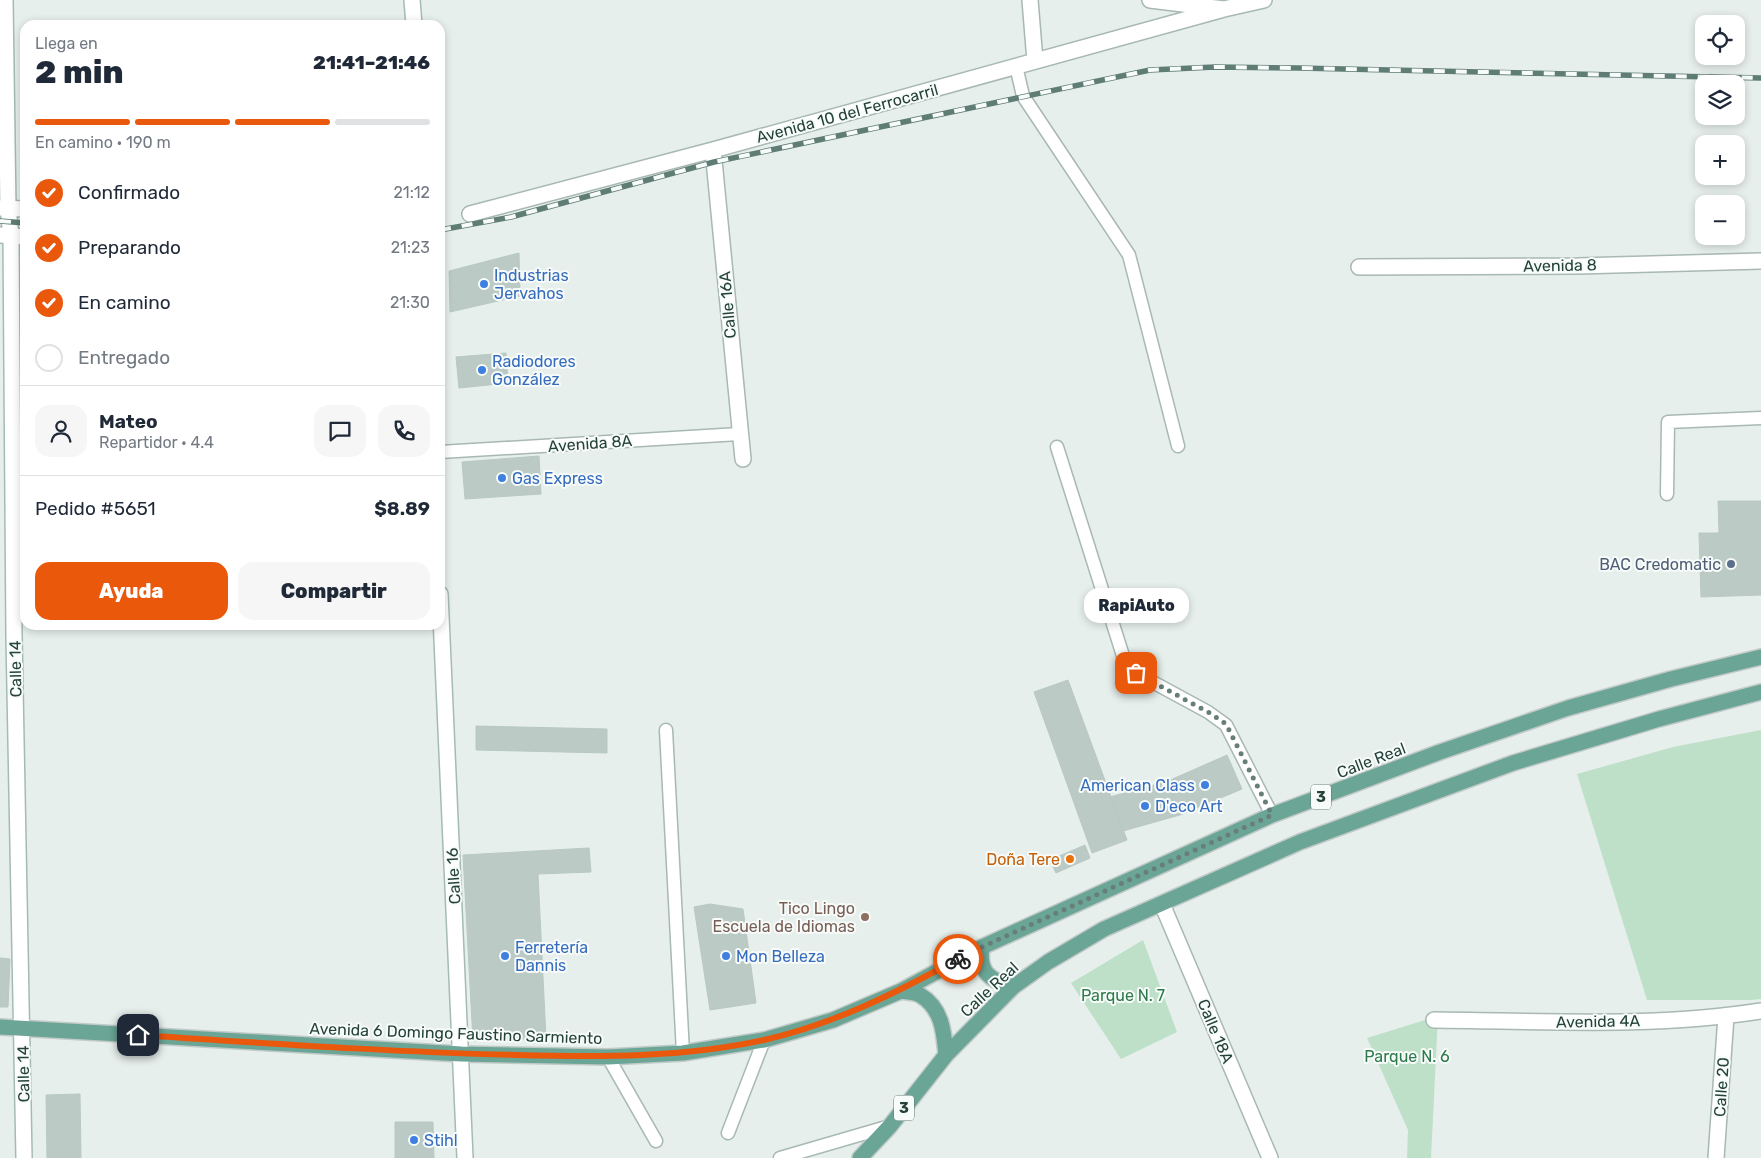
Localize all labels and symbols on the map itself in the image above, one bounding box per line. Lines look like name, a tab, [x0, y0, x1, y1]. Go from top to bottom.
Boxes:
street label: Avenida 10 del Ferrocarril	[754, 80, 940, 147]
street label: Avenida 8	[1523, 255, 1597, 276]
place label: Industrias Jervahos	[494, 266, 569, 303]
street label: Calle 16A	[715, 270, 740, 339]
marker: Industrias Jervahos	[478, 278, 490, 290]
place label: Radiodores González	[492, 352, 576, 389]
marker: Radiodores González	[476, 364, 488, 376]
street label: Avenida 8A	[547, 431, 633, 456]
place label: Gas Express	[512, 469, 603, 488]
marker: Gas Express	[496, 472, 508, 484]
place label: BAC Credomatic	[1599, 555, 1721, 574]
marker: BAC Credomatic	[1725, 558, 1737, 570]
callout: RapiAuto	[1084, 588, 1188, 623]
street label: Calle 14	[6, 640, 25, 698]
pin	[1115, 652, 1157, 694]
street label: Calle Real	[1334, 739, 1408, 782]
place label: American Class	[1080, 776, 1195, 795]
marker: American Class	[1199, 779, 1211, 791]
road number: 3	[1311, 784, 1331, 810]
place label: D'eco Art	[1155, 797, 1223, 816]
marker: D'eco Art	[1139, 800, 1151, 812]
street label: Calle 16	[443, 847, 464, 905]
place label: Doña Tere	[986, 850, 1060, 869]
marker: Doña Tere	[1064, 853, 1076, 865]
place label: Tico Lingo Escuela de Idiomas	[713, 899, 855, 936]
marker: Tico Lingo Escuela de Idiomas	[859, 911, 871, 923]
courier	[933, 934, 983, 984]
place label: Ferretería Dannis	[515, 938, 588, 975]
place label: Mon Belleza	[736, 947, 825, 966]
marker: Ferretería Dannis	[499, 950, 511, 962]
marker: Mon Belleza	[720, 950, 732, 962]
street label: Calle Real	[956, 958, 1022, 1021]
park label: Parque N. 7	[1081, 986, 1165, 1005]
street label: Calle 18A	[1194, 996, 1238, 1066]
street label: Avenida 4A	[1556, 1011, 1641, 1032]
pin	[117, 1014, 159, 1056]
street label: Avenida 6 Domingo Faustino Sarmiento	[309, 1019, 603, 1048]
street label: Calle 14	[14, 1045, 33, 1103]
park label: Parque N. 6	[1364, 1047, 1450, 1066]
street label: Calle 20	[1710, 1057, 1733, 1117]
road number: 3	[894, 1096, 914, 1120]
place label: Stihl	[424, 1131, 458, 1150]
marker: Stihl	[408, 1134, 420, 1146]

